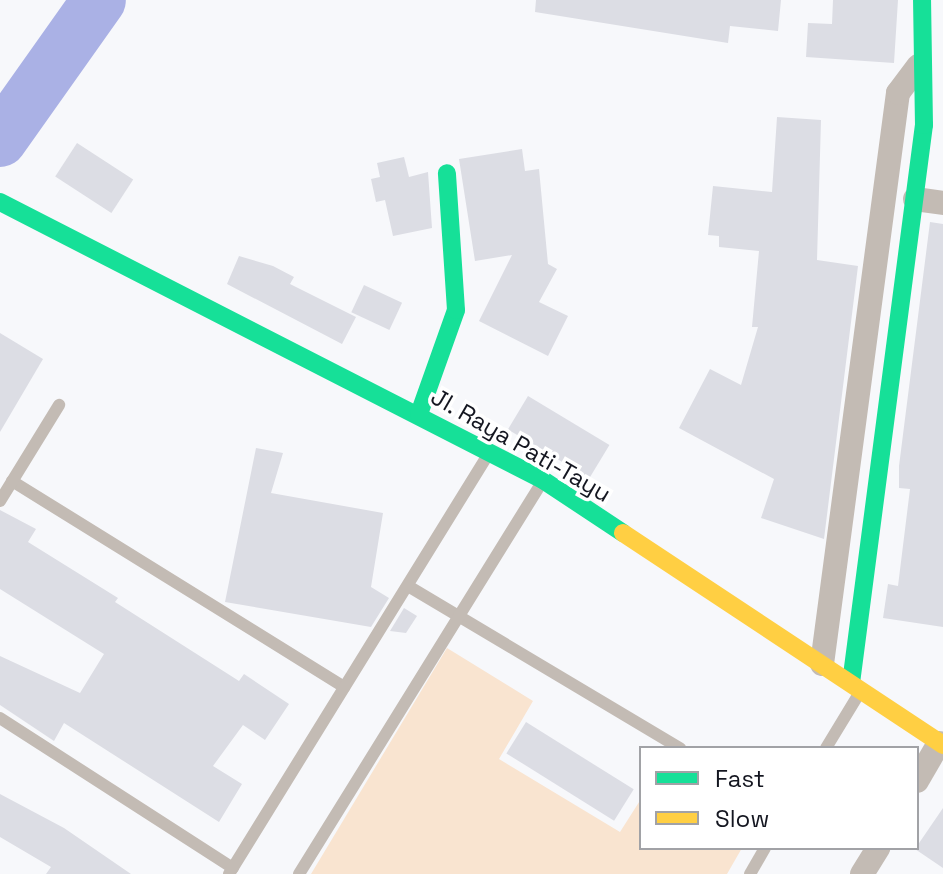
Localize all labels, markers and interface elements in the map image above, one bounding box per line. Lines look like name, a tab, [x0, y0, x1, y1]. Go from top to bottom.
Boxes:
street label: Jl. Raya Pati-Tayu	[426, 382, 616, 508]
legend	[639, 746, 919, 850]
text: Fast	[715, 763, 765, 794]
text: Slow	[715, 803, 769, 834]

